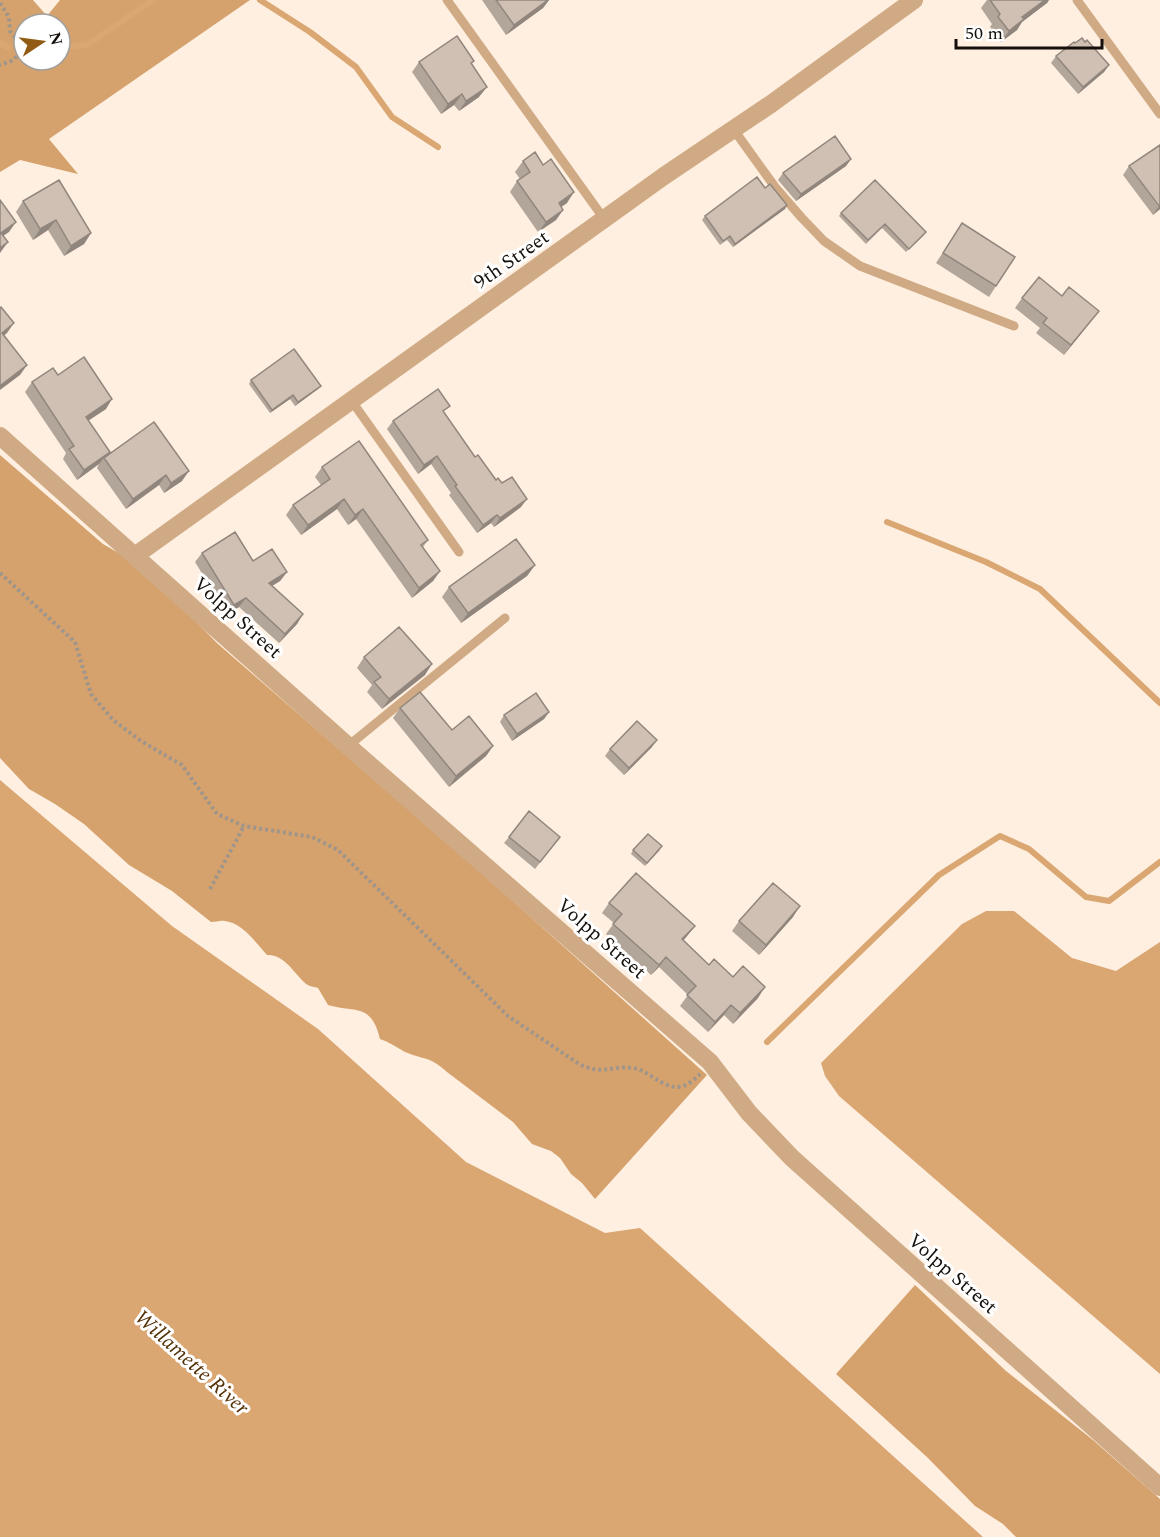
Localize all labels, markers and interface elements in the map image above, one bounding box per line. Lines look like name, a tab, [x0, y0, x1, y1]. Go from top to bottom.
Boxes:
north arrow	[12, 12, 72, 72]
scale bar	[956, 12, 1102, 50]
text: 50 m	[965, 20, 1003, 47]
text: N	[42, 30, 69, 48]
street label: 9th Street	[468, 223, 555, 297]
street label: Volpp Street	[186, 570, 288, 666]
street label: Volpp Street	[550, 891, 653, 986]
street label: Volpp Street	[901, 1226, 1004, 1321]
water label: Willamette River	[127, 1302, 256, 1424]

